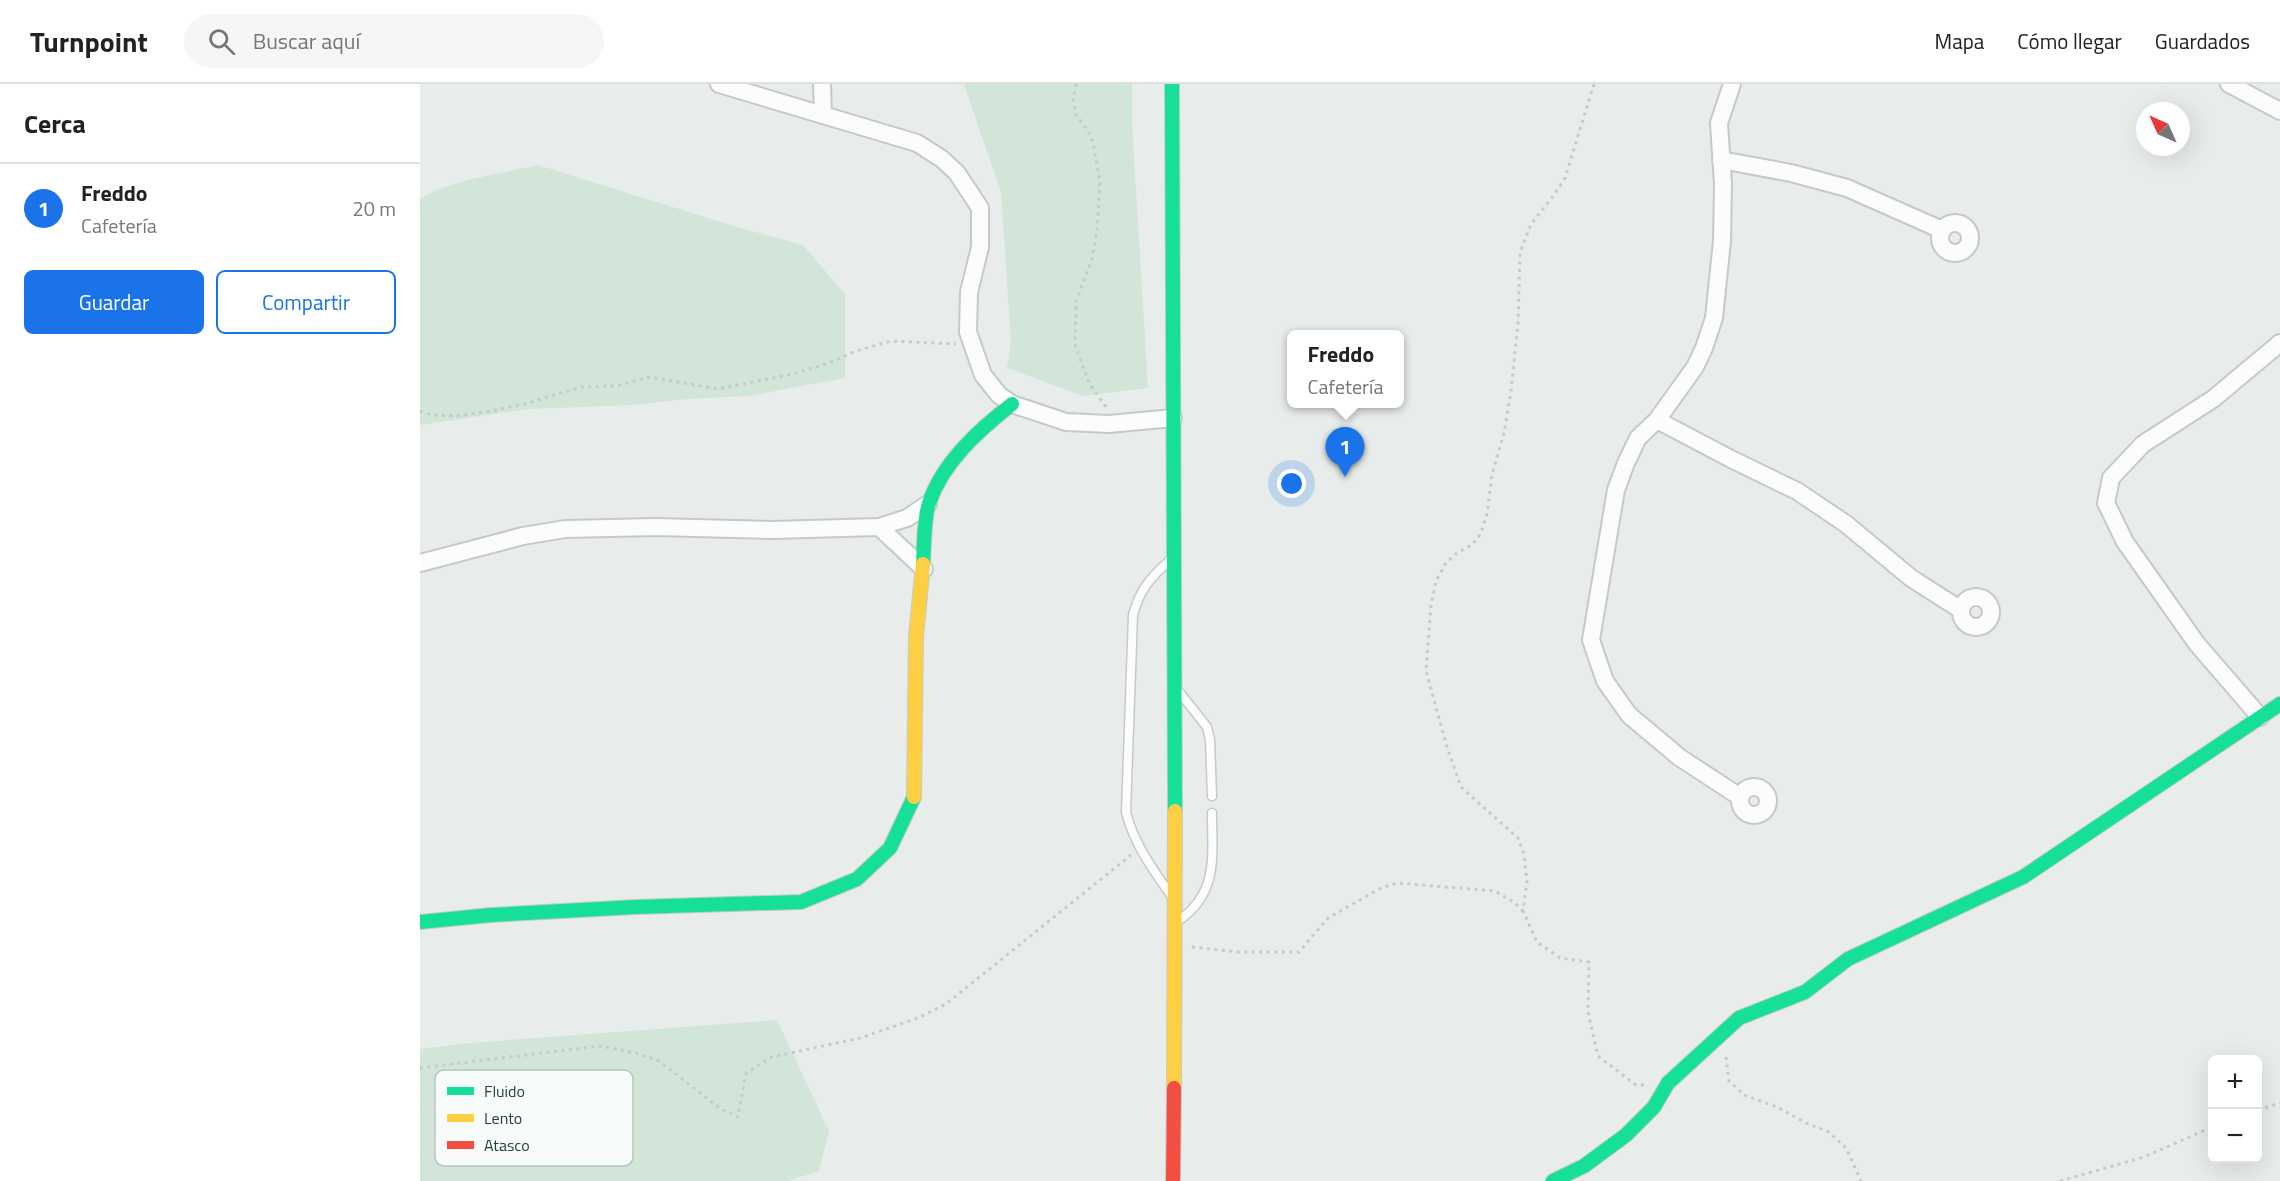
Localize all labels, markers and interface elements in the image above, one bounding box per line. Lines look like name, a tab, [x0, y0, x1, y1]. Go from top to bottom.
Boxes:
search box	[184, 14, 604, 68]
text: Turnpoint	[30, 20, 148, 63]
text: Buscar aquí	[253, 24, 360, 58]
icon: search	[205, 25, 238, 58]
text: Mapa	[1935, 25, 1984, 57]
text: Cómo llegar	[2017, 25, 2122, 57]
text: Guardados	[2155, 25, 2250, 57]
north arrow	[2136, 102, 2190, 156]
text: Cerca	[24, 104, 86, 143]
text: Freddo	[81, 176, 148, 210]
text: 1	[38, 193, 49, 224]
text: 20 m	[352, 193, 396, 224]
text: Cafetería	[81, 210, 157, 241]
button: Guardar	[24, 270, 204, 334]
button: Compartir	[216, 270, 396, 334]
popup	[1287, 330, 1404, 408]
text: Freddo	[1308, 337, 1374, 371]
text: Cafetería	[1308, 371, 1383, 402]
pin: 1	[1326, 428, 1364, 477]
your location	[1277, 469, 1306, 498]
map controls	[2208, 1055, 2262, 1163]
button: +	[2208, 1055, 2262, 1109]
legend	[435, 1070, 633, 1166]
text: Fluido	[484, 1079, 525, 1103]
text: Lento	[484, 1106, 522, 1130]
button: −	[2208, 1109, 2262, 1163]
text: Atasco	[484, 1133, 530, 1157]

